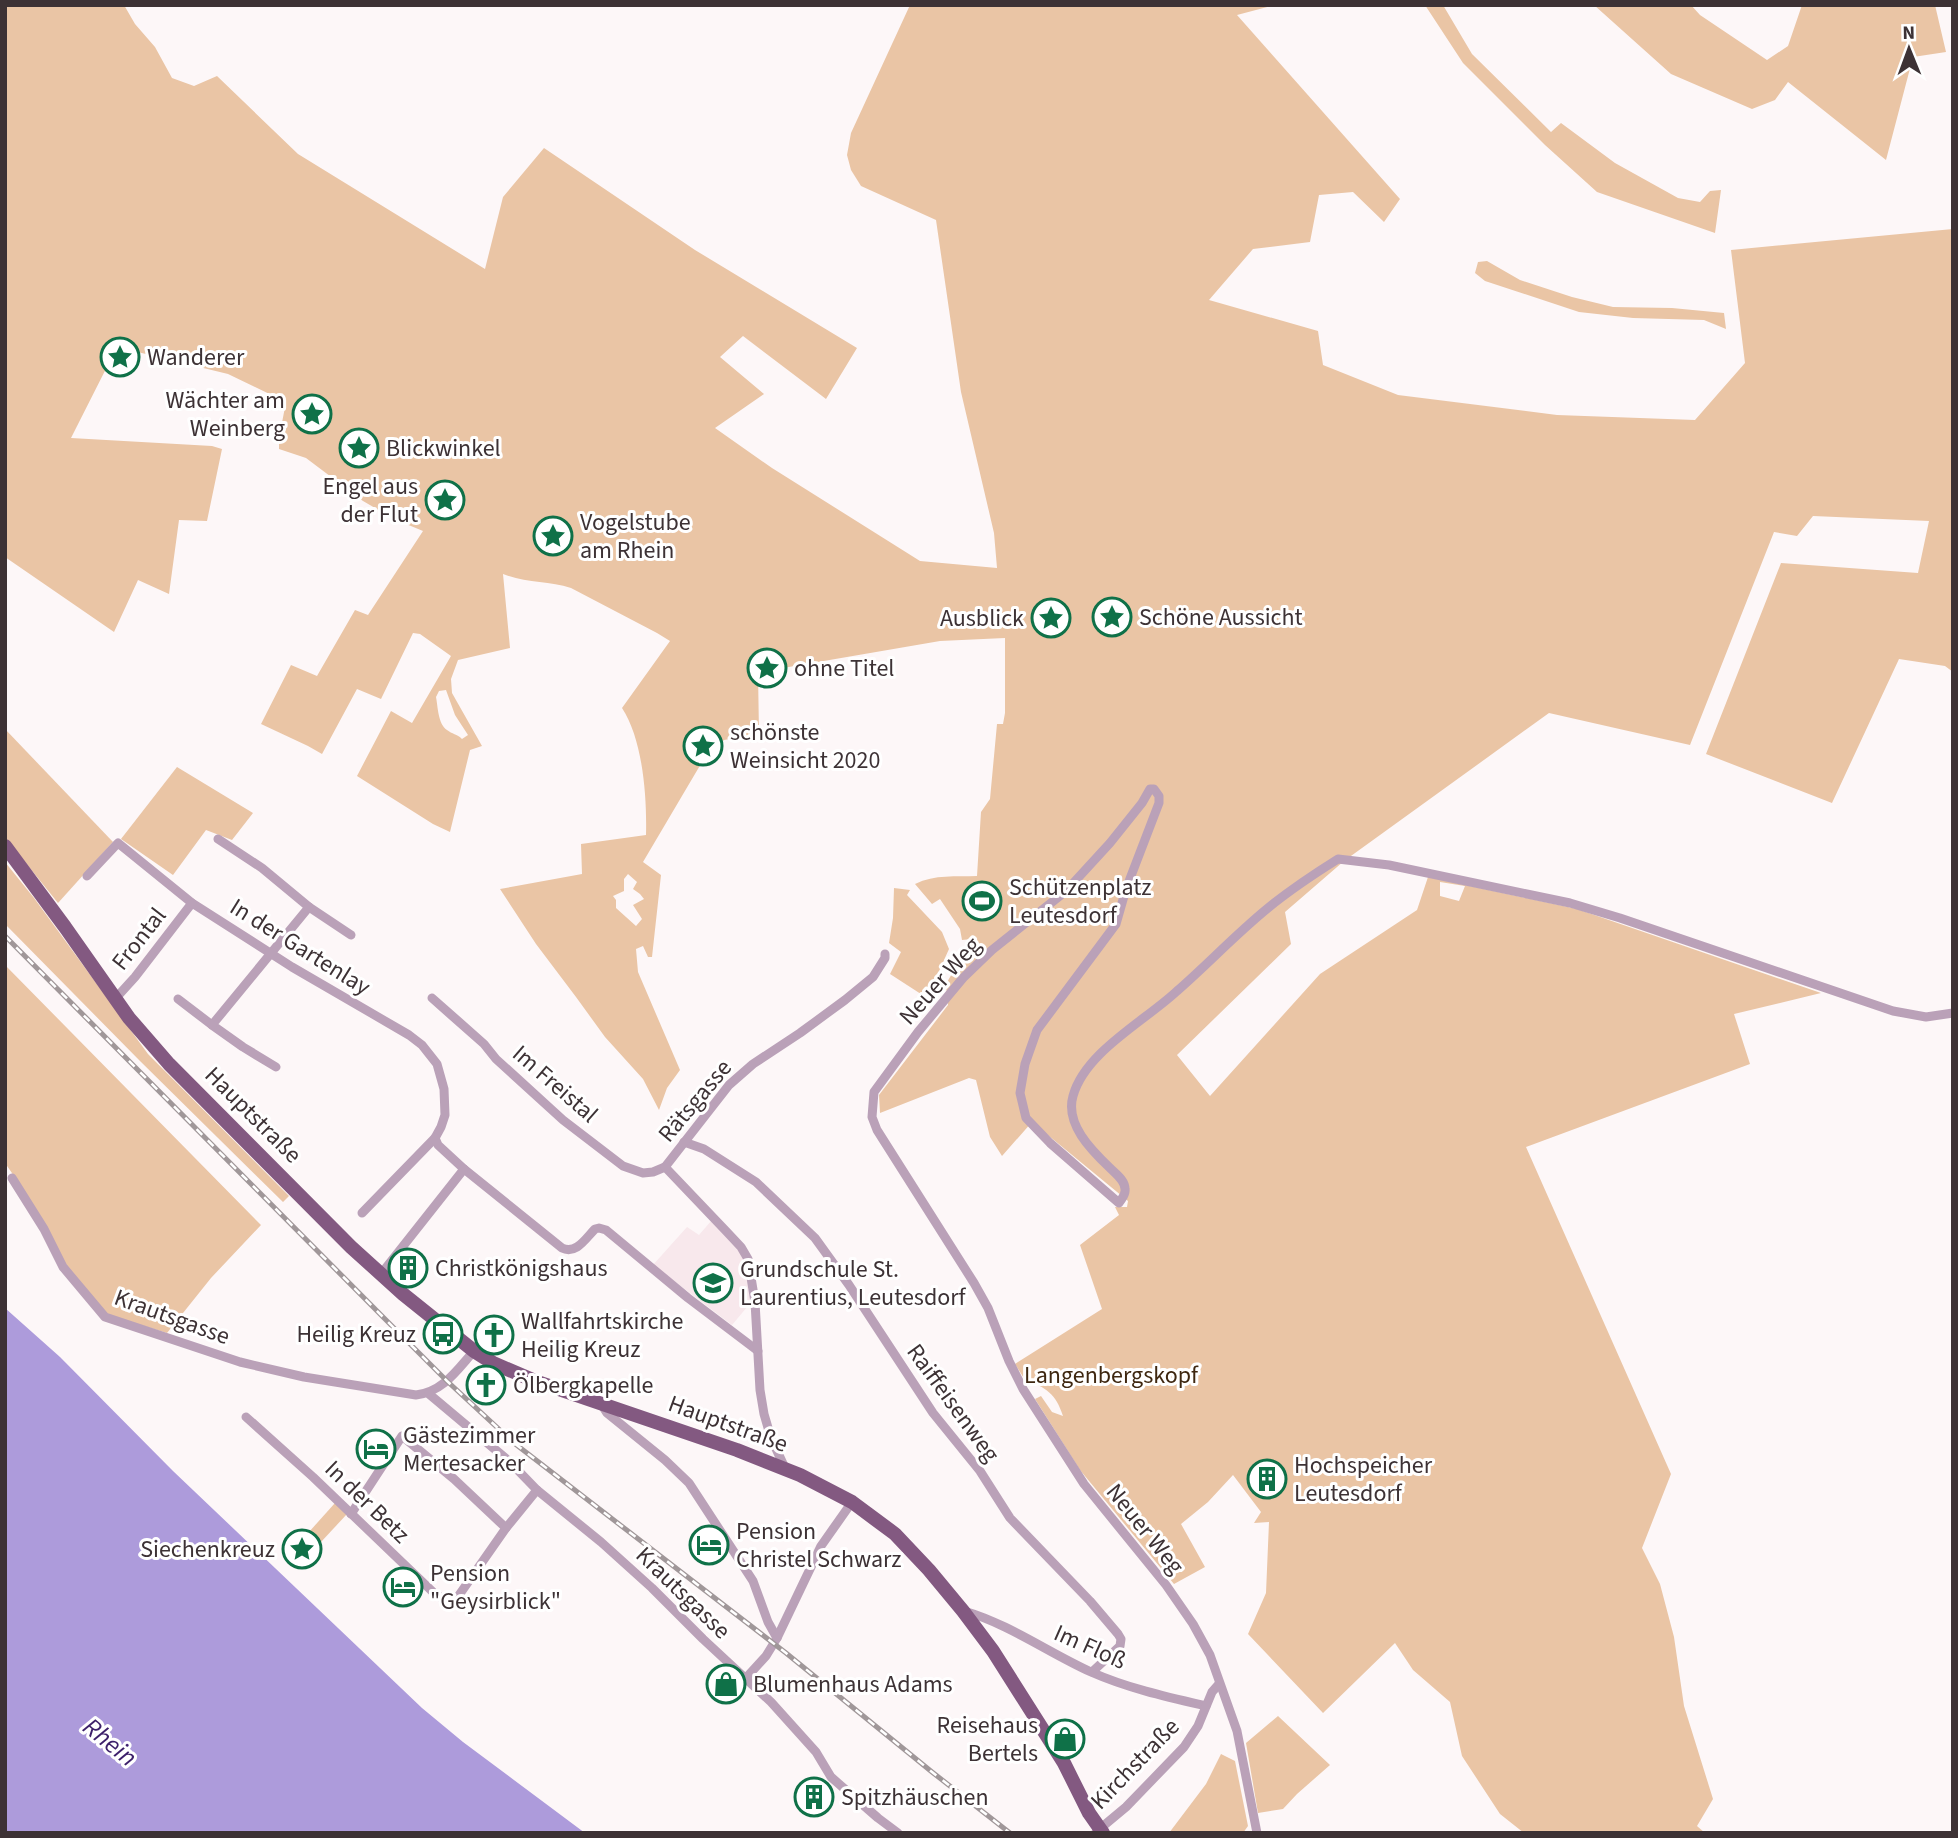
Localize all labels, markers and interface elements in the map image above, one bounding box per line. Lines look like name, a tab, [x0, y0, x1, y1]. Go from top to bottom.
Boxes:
north arrow	[1874, 14, 1944, 84]
text: N	[1902, 20, 1915, 47]
place icon: Wanderer	[99, 336, 141, 378]
place label: Wanderer	[147, 340, 245, 375]
place label: Wächter am Weinberg	[166, 383, 285, 446]
place icon: Wächter am Weinberg	[291, 393, 333, 435]
place icon: Blickwinkel	[338, 427, 380, 469]
place label: Blickwinkel	[386, 431, 501, 466]
place label: Engel aus der Flut	[322, 469, 418, 532]
place icon: Engel aus der Flut	[424, 479, 466, 521]
place label: Vogelstube am Rhein	[580, 505, 691, 568]
place icon: Vogelstube am Rhein	[532, 515, 574, 557]
place icon: Schöne Aussicht	[1091, 596, 1133, 638]
place icon: Ausblick	[1030, 597, 1072, 639]
place label: Schöne Aussicht	[1139, 600, 1303, 635]
place label: Ausblick	[940, 601, 1024, 636]
place icon: ohne Titel	[746, 647, 788, 689]
place label: ohne Titel	[794, 651, 894, 686]
place label: schönste Weinsicht 2020	[730, 715, 880, 778]
place icon: schönste Weinsicht 2020	[682, 725, 724, 767]
place label: Schützenplatz Leutesdorf	[1009, 870, 1152, 933]
sports icon: Schützenplatz Leutesdorf	[961, 880, 1003, 922]
street label: In der Gartenlay	[223, 890, 377, 1004]
street label: Frontal	[103, 900, 175, 978]
street label: Neuer Weg	[891, 929, 989, 1033]
street label: Im Freistal	[504, 1037, 606, 1131]
street label: Rätsgasse	[650, 1052, 740, 1150]
street label: Hauptstraße	[196, 1058, 310, 1172]
building icon: Christkönigshaus	[387, 1247, 429, 1289]
place label: Christkönigshaus	[435, 1251, 608, 1286]
place label: Grundschule St. Laurentius, Leutesdorf	[740, 1252, 967, 1315]
school or university icon: Grundschule St. Laurentius, Leutesdorf	[692, 1262, 734, 1304]
street label: Krautsgasse	[109, 1280, 235, 1354]
place label: Wallfahrtskirche Heilig Kreuz	[521, 1304, 684, 1367]
bus stop icon: Heilig Kreuz	[422, 1313, 464, 1355]
church icon: Wallfahrtskirche Heilig Kreuz	[473, 1314, 515, 1356]
place label: Heilig Kreuz	[296, 1317, 416, 1352]
street label: Raiffeisenweg	[898, 1336, 1008, 1470]
park label: Langenbergskopf	[1024, 1358, 1199, 1393]
church icon: Ölbergkapelle	[465, 1364, 507, 1406]
place label: Ölbergkapelle	[513, 1368, 654, 1403]
street label: Hauptstraße	[663, 1386, 793, 1462]
place label: Gästezimmer Mertesacker	[403, 1418, 536, 1481]
hotel icon: Gästezimmer Mertesacker	[355, 1428, 397, 1470]
place label: Hochspeicher Leutesdorf	[1294, 1448, 1433, 1511]
street label: In der Betz	[316, 1452, 418, 1552]
building icon: Hochspeicher Leutesdorf	[1246, 1458, 1288, 1500]
street label: Neuer Weg	[1097, 1476, 1193, 1582]
place label: Pension Christel Schwarz	[736, 1514, 902, 1577]
hotel icon: Pension Christel Schwarz	[688, 1524, 730, 1566]
place icon: Siechenkreuz	[281, 1528, 323, 1570]
place label: Siechenkreuz	[140, 1532, 275, 1567]
street label: Krautsgasse	[627, 1539, 739, 1647]
place label: Pension "Geysirblick"	[430, 1556, 561, 1619]
hotel icon: Pension "Geysirblick"	[382, 1566, 424, 1608]
street label: Im Floß	[1048, 1616, 1132, 1678]
shop icon: Blumenhaus Adams	[705, 1663, 747, 1705]
place label: Blumenhaus Adams	[753, 1667, 953, 1702]
place label: Reisehaus Bertels	[937, 1708, 1038, 1771]
water label: Rhein	[75, 1709, 145, 1775]
street label: Kirchstraße	[1082, 1710, 1188, 1818]
shop icon: Reisehaus Bertels	[1044, 1718, 1086, 1760]
building icon: Spitzhäuschen	[793, 1776, 835, 1818]
place label: Spitzhäuschen	[841, 1780, 989, 1815]

